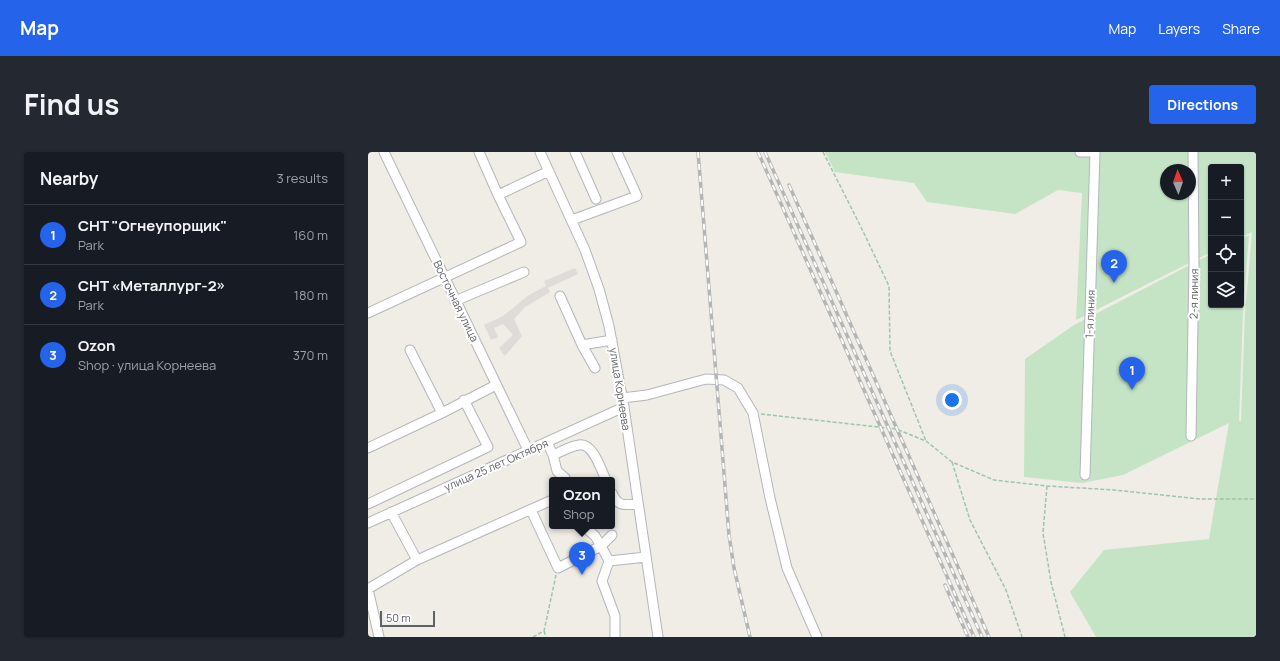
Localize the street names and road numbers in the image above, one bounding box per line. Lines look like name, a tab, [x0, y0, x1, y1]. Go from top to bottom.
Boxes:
street label: Восточная улица	[430, 257, 483, 344]
street label: 2-я линия	[1186, 269, 1201, 319]
street label: 1-я линия	[1081, 289, 1098, 339]
street label: улица Корнеева	[607, 346, 634, 431]
street label: улица 25 лет Октября	[441, 435, 550, 494]

